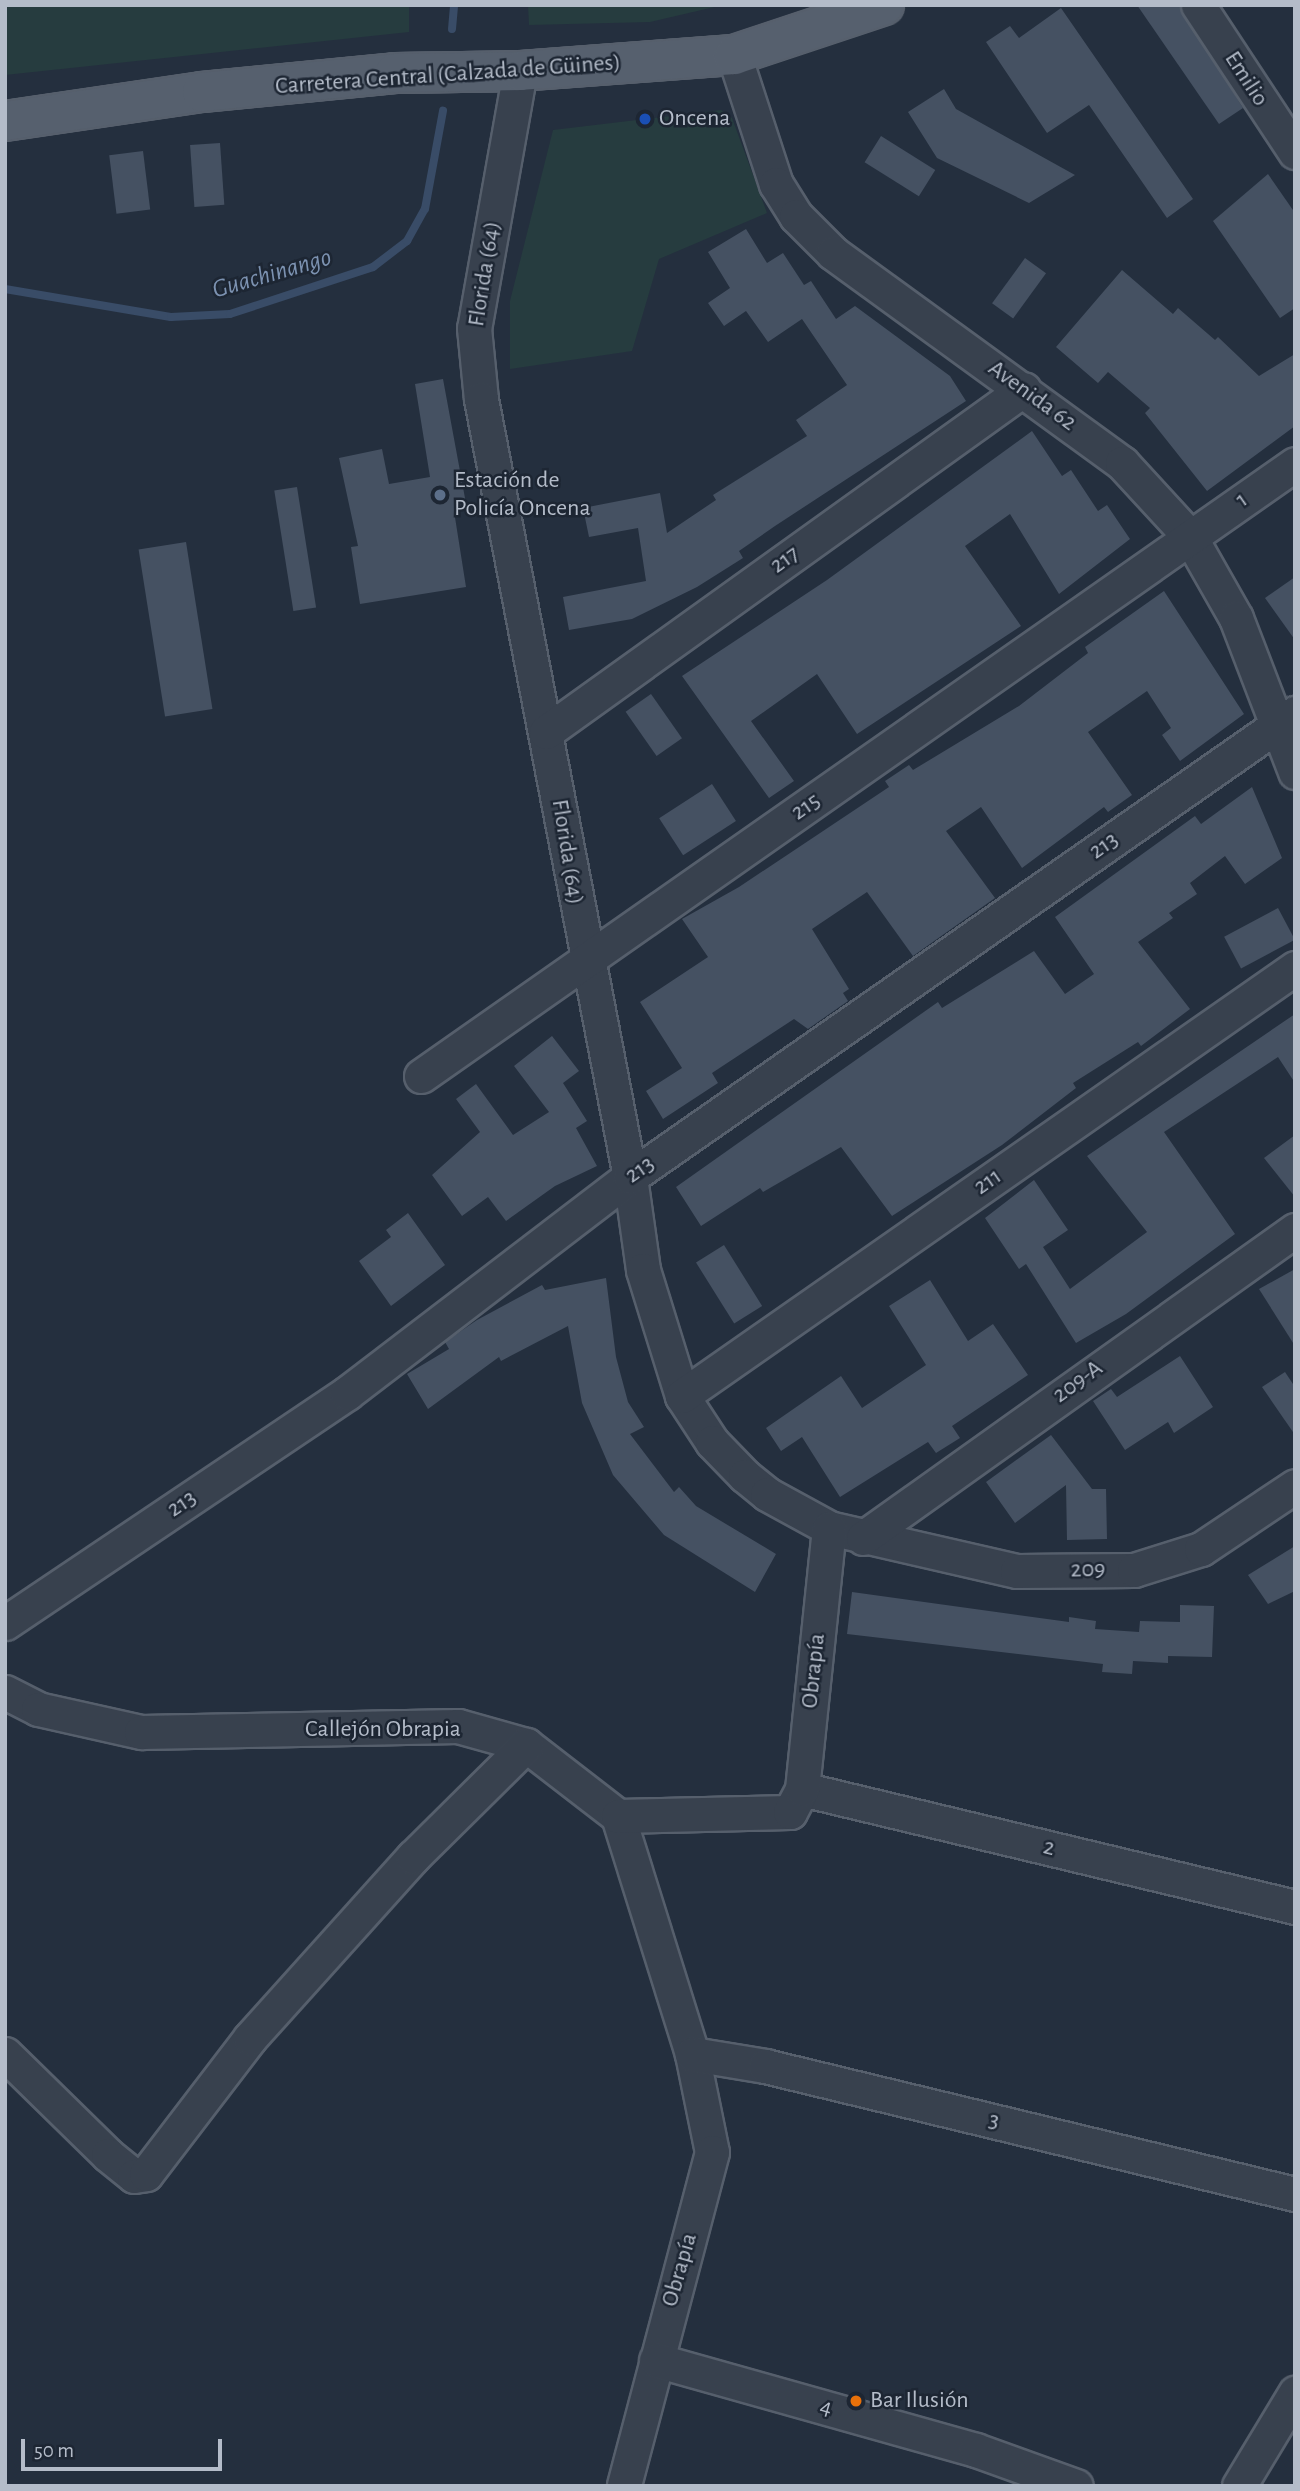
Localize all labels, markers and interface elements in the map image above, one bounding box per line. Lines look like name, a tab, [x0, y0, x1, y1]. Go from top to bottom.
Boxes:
street label: Emilio	[1218, 46, 1274, 112]
street label: Carretera Central (Calzada de Güines)	[274, 49, 622, 101]
place label: Oncena	[659, 105, 730, 133]
marker: Oncena	[637, 111, 653, 127]
street label: Florida (64)	[462, 219, 508, 329]
water label: Guachinango	[209, 242, 335, 306]
street label: Avenida 62	[982, 354, 1082, 438]
place label: Estación de Policía Oncena	[454, 467, 590, 523]
street label: 1	[1230, 486, 1254, 514]
marker: Estación de Policía Oncena	[432, 487, 448, 503]
street label: 217	[765, 540, 805, 580]
street label: 215	[786, 787, 826, 827]
street label: Florida (64)	[544, 797, 590, 907]
street label: 213	[1084, 826, 1124, 866]
street label: 213	[620, 1150, 660, 1190]
street label: 211	[969, 1162, 1007, 1202]
street label: 209-A	[1047, 1354, 1109, 1410]
street label: 213	[162, 1484, 202, 1524]
street label: 209	[1070, 1555, 1106, 1585]
street label: Obrapía	[796, 1632, 832, 1710]
street label: Callejón Obrapia	[305, 1716, 461, 1744]
street label: 2	[1040, 1833, 1058, 1863]
street label: 3	[986, 2106, 1002, 2136]
street label: Obrapía	[656, 2230, 704, 2310]
place label: Bar Ilusión	[870, 2387, 969, 2415]
street label: 4	[816, 2393, 836, 2423]
marker: Bar Ilusión	[848, 2393, 864, 2409]
scale bar	[24, 2424, 226, 2468]
text: 50 m	[34, 2440, 74, 2461]

